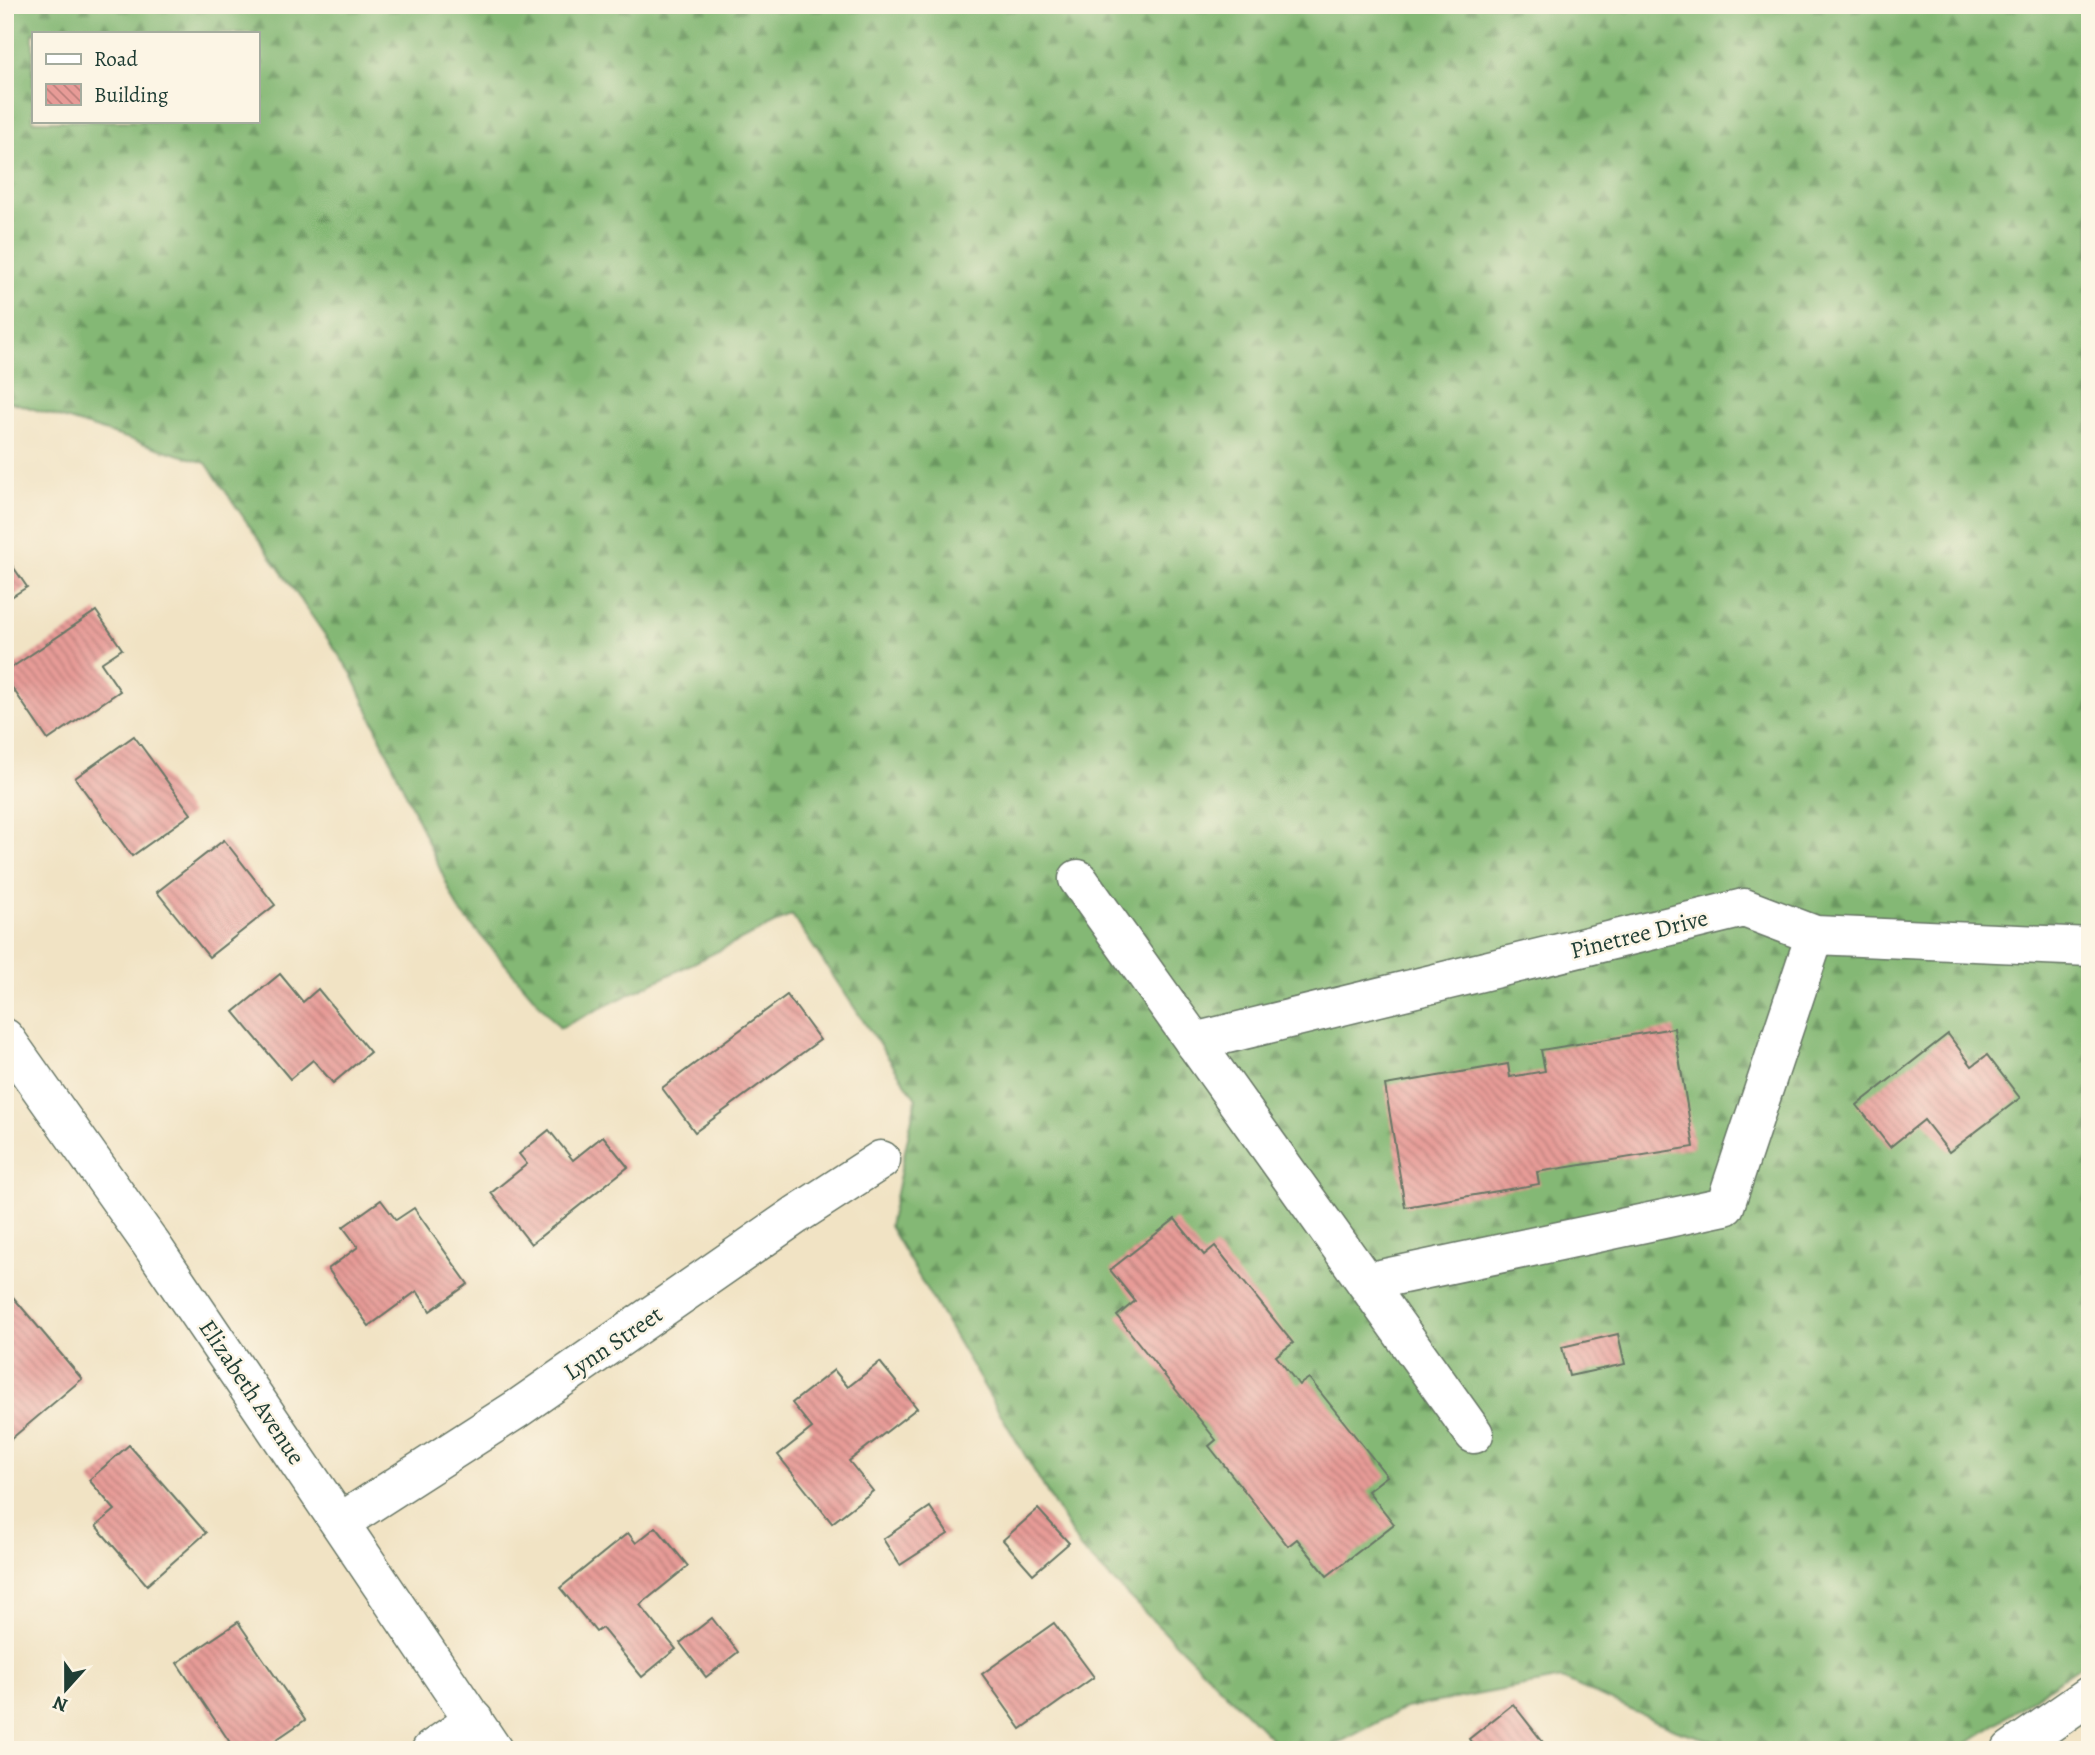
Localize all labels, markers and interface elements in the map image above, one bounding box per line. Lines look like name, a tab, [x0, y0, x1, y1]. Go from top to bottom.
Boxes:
legend	[32, 32, 259, 122]
text: Road	[94, 45, 138, 73]
text: Building	[94, 81, 169, 109]
street label: Pinetree Drive	[1567, 901, 1711, 967]
street label: Lynn Street	[557, 1298, 669, 1388]
street label: Elizabeth Avenue	[192, 1313, 312, 1471]
north arrow	[32, 1654, 102, 1724]
text: N	[49, 1689, 71, 1719]

